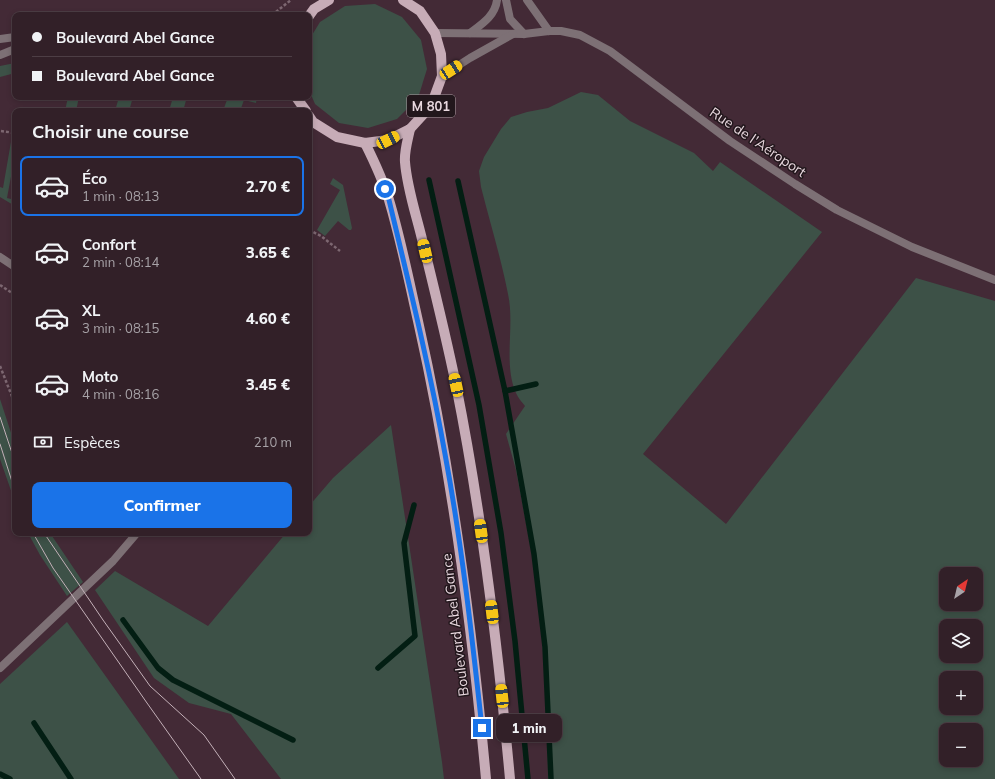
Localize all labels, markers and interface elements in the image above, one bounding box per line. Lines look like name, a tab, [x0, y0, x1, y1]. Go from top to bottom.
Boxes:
text: Boulevard Abel Gance	[56, 28, 215, 47]
car	[438, 58, 464, 82]
text: Boulevard Abel Gance	[56, 66, 215, 85]
road number: M 801	[407, 95, 455, 117]
street label: Rue de l'Aéroport	[706, 103, 810, 181]
text: Choisir une course	[32, 120, 189, 143]
car	[375, 129, 401, 151]
icon: car	[34, 168, 70, 204]
text: Éco	[82, 169, 107, 188]
text: 2.70 €	[246, 177, 290, 196]
route start	[376, 180, 394, 198]
text: 1 min · 08:13	[82, 188, 159, 204]
icon: car	[34, 234, 70, 270]
text: Confort	[82, 235, 136, 254]
car	[416, 238, 434, 264]
text: 3.65 €	[246, 243, 290, 262]
text: 2 min · 08:14	[82, 254, 159, 270]
icon: car	[34, 300, 70, 336]
text: XL	[82, 301, 100, 320]
text: 4.60 €	[246, 309, 290, 328]
text: 3 min · 08:15	[82, 320, 159, 336]
icon: car	[34, 366, 70, 402]
text: Moto	[82, 367, 118, 386]
car	[448, 372, 464, 398]
text: 3.45 €	[246, 375, 290, 394]
text: 4 min · 08:16	[82, 386, 159, 402]
icon: cash	[32, 431, 54, 453]
text: Espèces	[64, 433, 120, 452]
text: 210 m	[254, 434, 292, 450]
button: Confirmer	[32, 482, 292, 528]
car	[473, 518, 489, 544]
street label: Boulevard Abel Gance	[437, 553, 473, 697]
north arrow	[939, 567, 983, 611]
map controls	[939, 567, 983, 767]
car	[485, 599, 499, 625]
button: layers	[939, 619, 983, 663]
button: +	[939, 671, 983, 715]
car	[495, 683, 509, 709]
callout: 1 min	[496, 714, 562, 742]
route end	[473, 719, 491, 737]
text: 1 min	[512, 720, 546, 736]
button: −	[939, 723, 983, 767]

